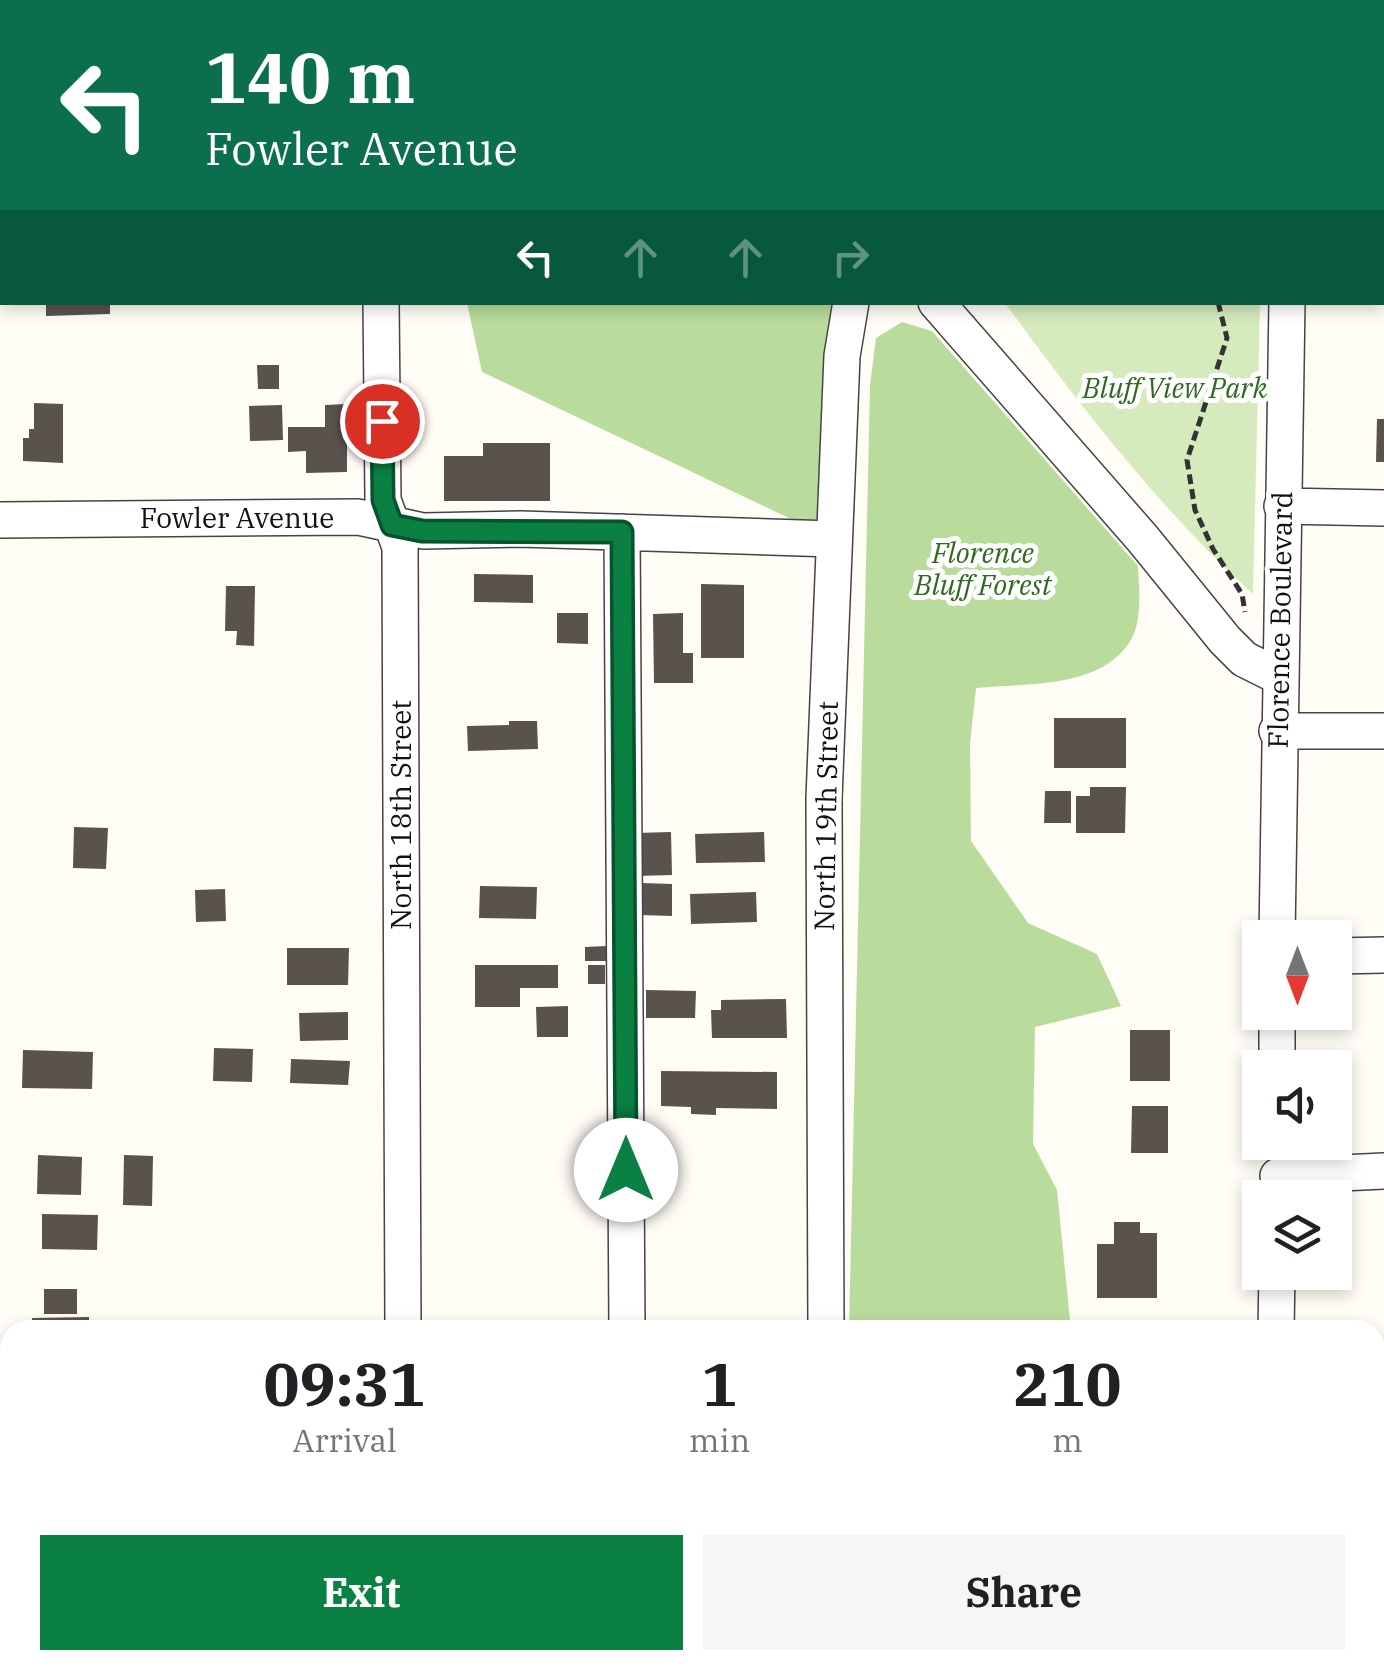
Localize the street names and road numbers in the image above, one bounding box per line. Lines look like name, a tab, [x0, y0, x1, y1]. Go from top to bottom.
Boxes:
street label: Florence Boulevard	[1259, 491, 1300, 749]
street label: Fowler Avenue	[140, 499, 334, 536]
street label: North 18th Street	[382, 700, 419, 930]
street label: North 19th Street	[805, 701, 846, 931]

